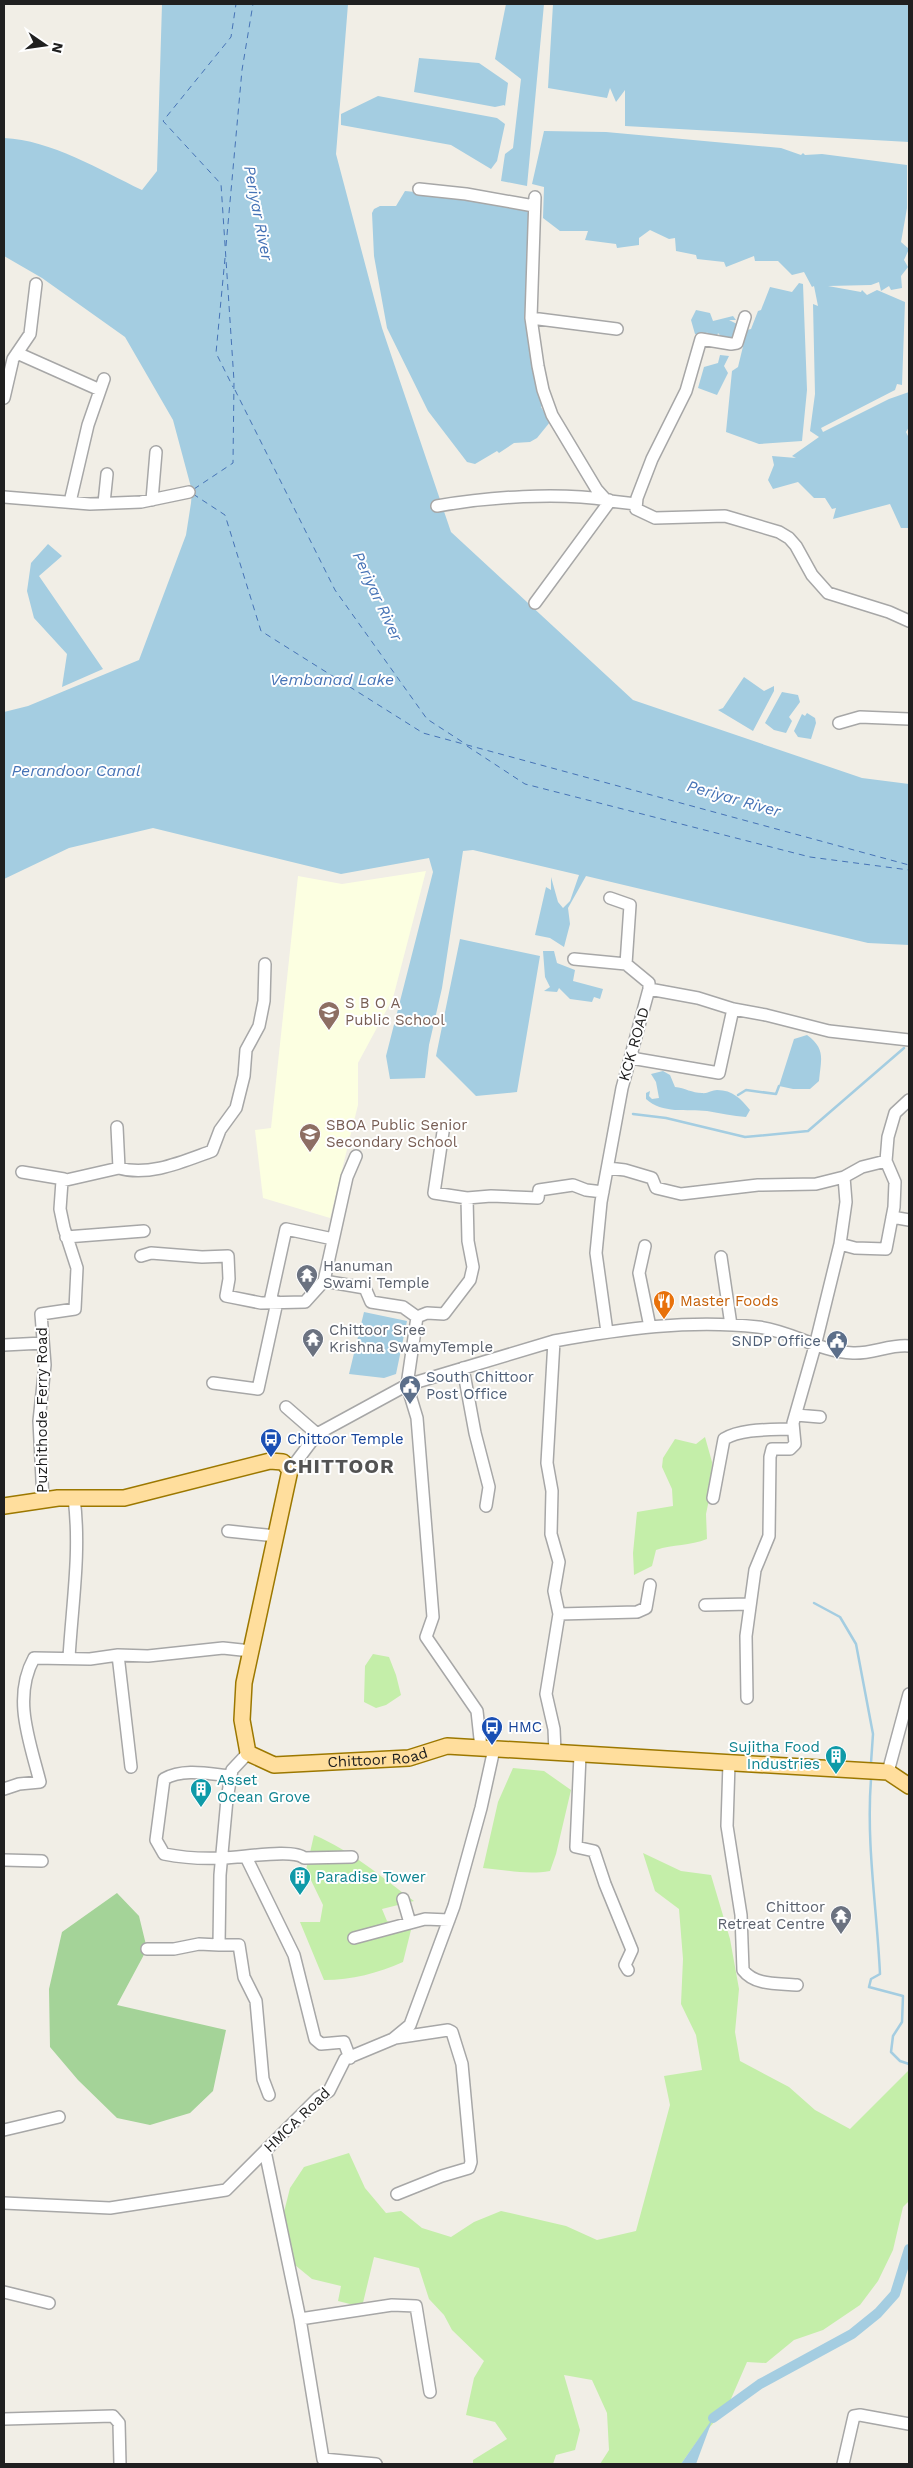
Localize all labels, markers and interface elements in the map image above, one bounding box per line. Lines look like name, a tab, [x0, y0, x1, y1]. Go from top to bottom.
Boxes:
north arrow	[20, 20, 70, 70]
text: N	[49, 41, 67, 55]
water label: Periyar River	[240, 164, 277, 263]
water label: Periyar River	[349, 549, 407, 645]
water label: Vembanad Lake	[270, 670, 394, 689]
water label: Perandoor Canal	[12, 761, 141, 780]
water label: Periyar River	[685, 776, 784, 821]
place label: S B O A Public School	[345, 994, 445, 1029]
school or university icon: S B O A Public School	[317, 1000, 341, 1031]
street label: KCK ROAD	[615, 1005, 653, 1083]
place label: SBOA Public Senior Secondary School	[326, 1116, 467, 1151]
school or university icon: SBOA Public Senior Secondary School	[298, 1122, 322, 1153]
place label: Hanuman Swami Temple	[323, 1257, 430, 1292]
temple icon: Hanuman Swami Temple	[295, 1263, 319, 1294]
restaurant icon: Master Foods	[652, 1289, 676, 1320]
place label: Master Foods	[680, 1292, 779, 1310]
place label: Chittoor Sree Krishna SwamyTemple	[329, 1321, 493, 1356]
street label: Puzhithode Ferry Road	[33, 1327, 51, 1493]
temple icon: Chittoor Sree Krishna SwamyTemple	[301, 1327, 325, 1358]
public building icon: SNDP Office	[825, 1329, 849, 1360]
place label: SNDP Office	[732, 1332, 821, 1350]
place label: South Chittoor Post Office	[426, 1368, 534, 1403]
public building icon: South Chittoor Post Office	[398, 1374, 422, 1405]
bus stop icon: Chittoor Temple	[259, 1427, 283, 1458]
place label: Chittoor Temple	[287, 1430, 404, 1448]
district label: CHITTOOR	[283, 1454, 395, 1478]
bus stop icon: HMC	[480, 1715, 504, 1746]
place label: HMC	[508, 1718, 542, 1736]
place label: Sujitha Food Industries	[729, 1738, 820, 1773]
street label: Chittoor Road	[327, 1744, 430, 1771]
building icon: Sujitha Food Industries	[824, 1744, 848, 1775]
place label: Asset Ocean Grove	[217, 1771, 310, 1806]
building icon: Asset Ocean Grove	[189, 1777, 213, 1808]
building icon: Paradise Tower	[288, 1865, 312, 1896]
place label: Paradise Tower	[316, 1868, 426, 1886]
place label: Chittoor Retreat Centre	[717, 1898, 825, 1933]
temple icon: Chittoor Retreat Centre	[829, 1904, 853, 1935]
street label: HMCA Road	[260, 2084, 334, 2156]

